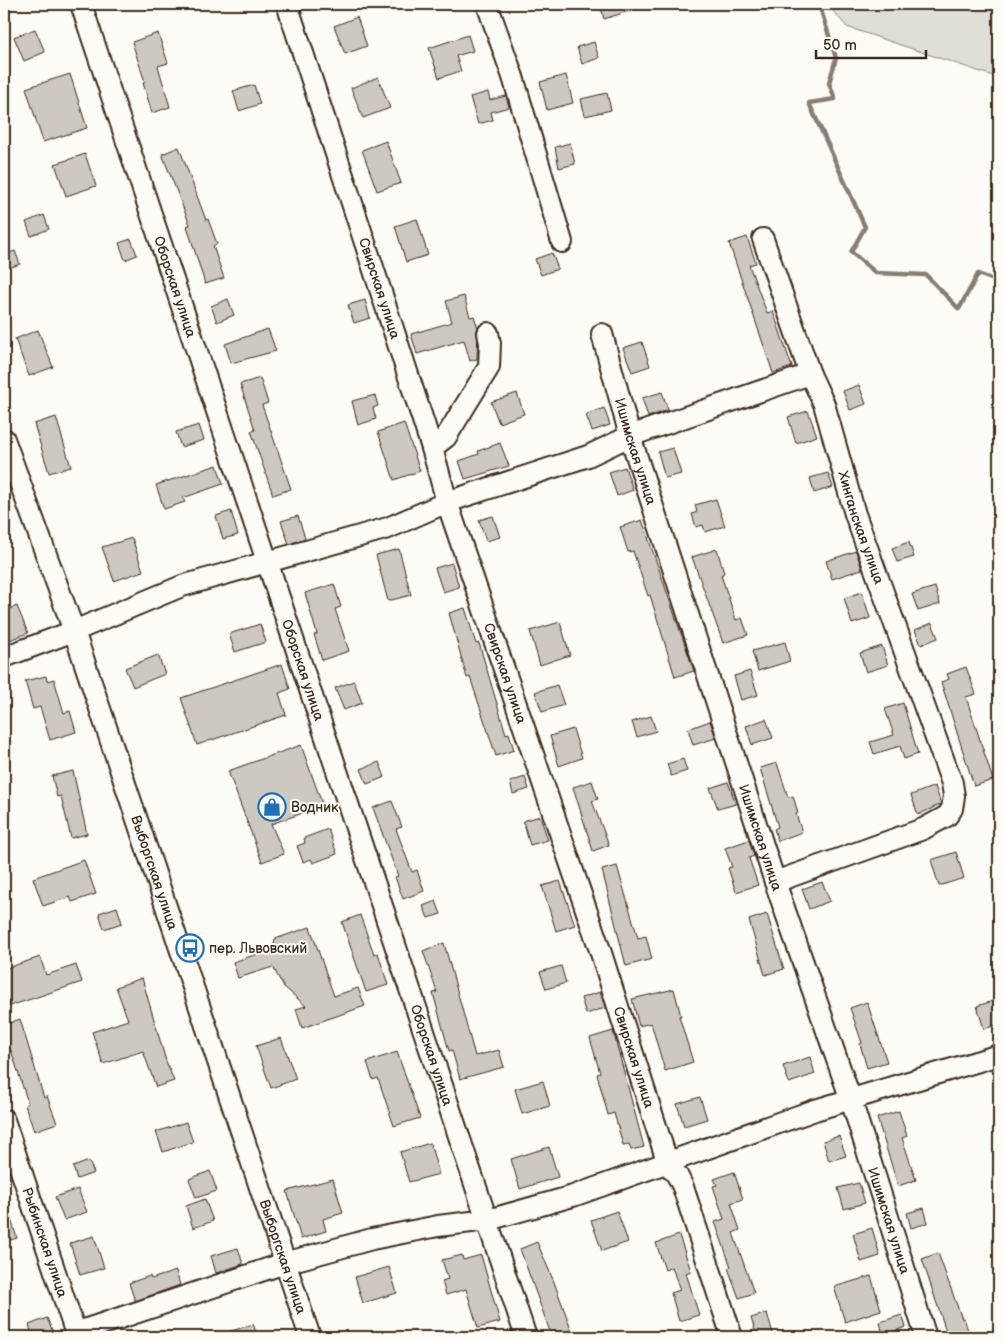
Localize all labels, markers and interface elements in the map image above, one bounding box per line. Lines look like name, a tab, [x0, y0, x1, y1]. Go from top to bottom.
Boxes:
scale bar	[816, 28, 926, 60]
text: 50 m	[823, 36, 857, 55]
street label: Оборская улица	[151, 234, 200, 340]
street label: Свирская улица	[355, 236, 404, 342]
street label: Ишимская улица	[611, 396, 660, 507]
street label: Хинганская улица	[835, 469, 888, 587]
street label: Оборская улица	[278, 617, 328, 723]
street label: Свирская улица	[480, 621, 531, 726]
street label: Ишимская улица	[735, 782, 786, 894]
shop icon: Водник	[257, 792, 287, 822]
place label: Водник	[291, 799, 339, 816]
street label: Выборгская улица	[128, 813, 182, 933]
bus stop icon: пер. Львовский	[175, 933, 205, 963]
place label: пер. Львовский	[209, 940, 307, 957]
street label: Оборская улица	[407, 1002, 457, 1108]
street label: Свирская улица	[610, 1004, 658, 1111]
street label: Ишимская улица	[864, 1165, 914, 1277]
street label: Рыбинская улица	[19, 1185, 72, 1300]
street label: Выборгская улица	[256, 1197, 310, 1317]

